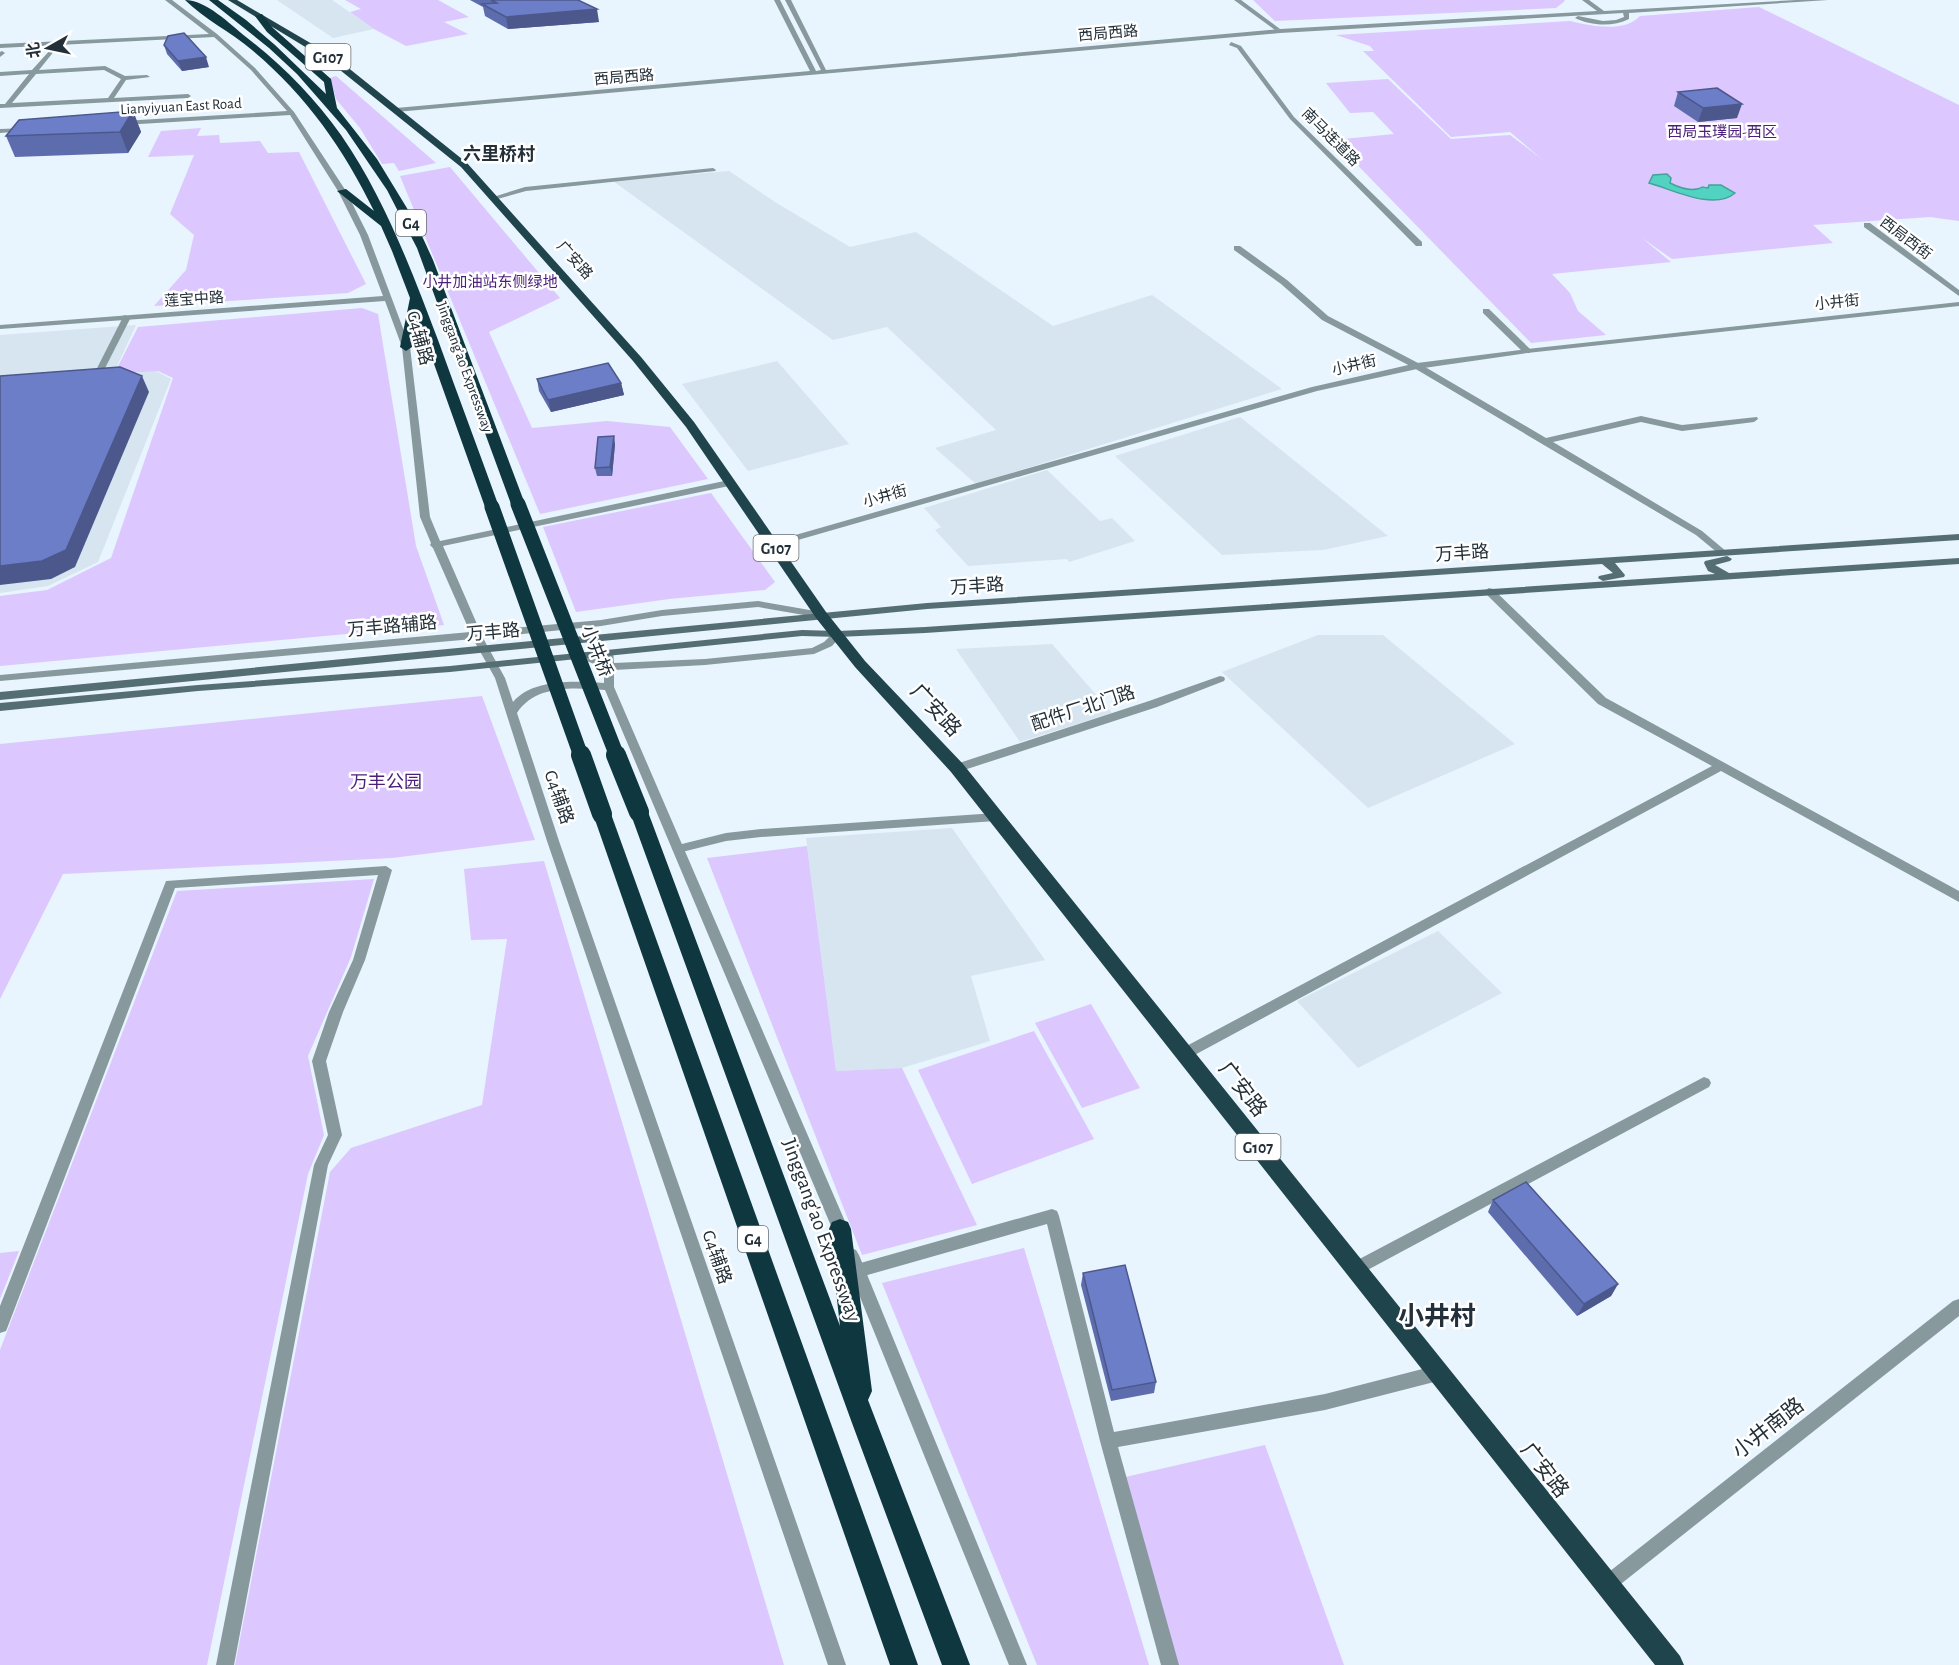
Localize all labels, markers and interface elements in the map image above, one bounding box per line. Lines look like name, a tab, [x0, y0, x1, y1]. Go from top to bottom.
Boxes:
north arrow	[18, 18, 78, 78]
street label: 西局西路	[1077, 22, 1139, 44]
text: 北	[24, 41, 43, 60]
road number: G107	[306, 44, 350, 70]
street label: 西局西路	[593, 66, 655, 88]
street label: Lianyiyuan East Road	[120, 96, 242, 117]
street label: 南马连道路	[1299, 105, 1363, 169]
park label: 西局玉璞园-西区	[1667, 124, 1777, 140]
district label: 六里桥村	[463, 144, 535, 164]
road number: G4	[396, 210, 426, 236]
street label: 西局西街	[1877, 214, 1935, 262]
street label: 广安路	[554, 238, 596, 282]
park label: 小井加油站东侧绿地	[422, 273, 558, 290]
street label: 莲宝中路	[164, 289, 224, 309]
street label: 小井街	[1814, 291, 1860, 312]
street label: Jinggang'ao Expressway	[434, 300, 495, 435]
street label: G4辅路	[403, 309, 437, 367]
street label: 小井街	[1330, 351, 1378, 378]
street label: 小井街	[861, 481, 909, 510]
road number: G107	[754, 535, 798, 561]
street label: 万丰路	[1434, 541, 1490, 565]
street label: 万丰路	[949, 574, 1005, 598]
street label: 万丰路辅路	[346, 612, 438, 640]
street label: 万丰路	[465, 620, 521, 644]
street label: 小井桥	[578, 622, 616, 680]
street label: 广安路	[906, 679, 966, 741]
street label: 配件厂北门路	[1029, 682, 1137, 734]
street label: G4辅路	[541, 768, 577, 826]
park label: 万丰公园	[350, 772, 422, 792]
street label: 广安路	[1215, 1057, 1271, 1121]
road number: G107	[1236, 1134, 1280, 1160]
street label: Jinggang'ao Expressway	[779, 1136, 864, 1325]
road number: G4	[738, 1226, 768, 1252]
street label: G4辅路	[699, 1228, 735, 1286]
district label: 小井村	[1398, 1302, 1476, 1330]
street label: 小井南路	[1728, 1393, 1808, 1463]
street label: 广安路	[1517, 1438, 1573, 1502]

